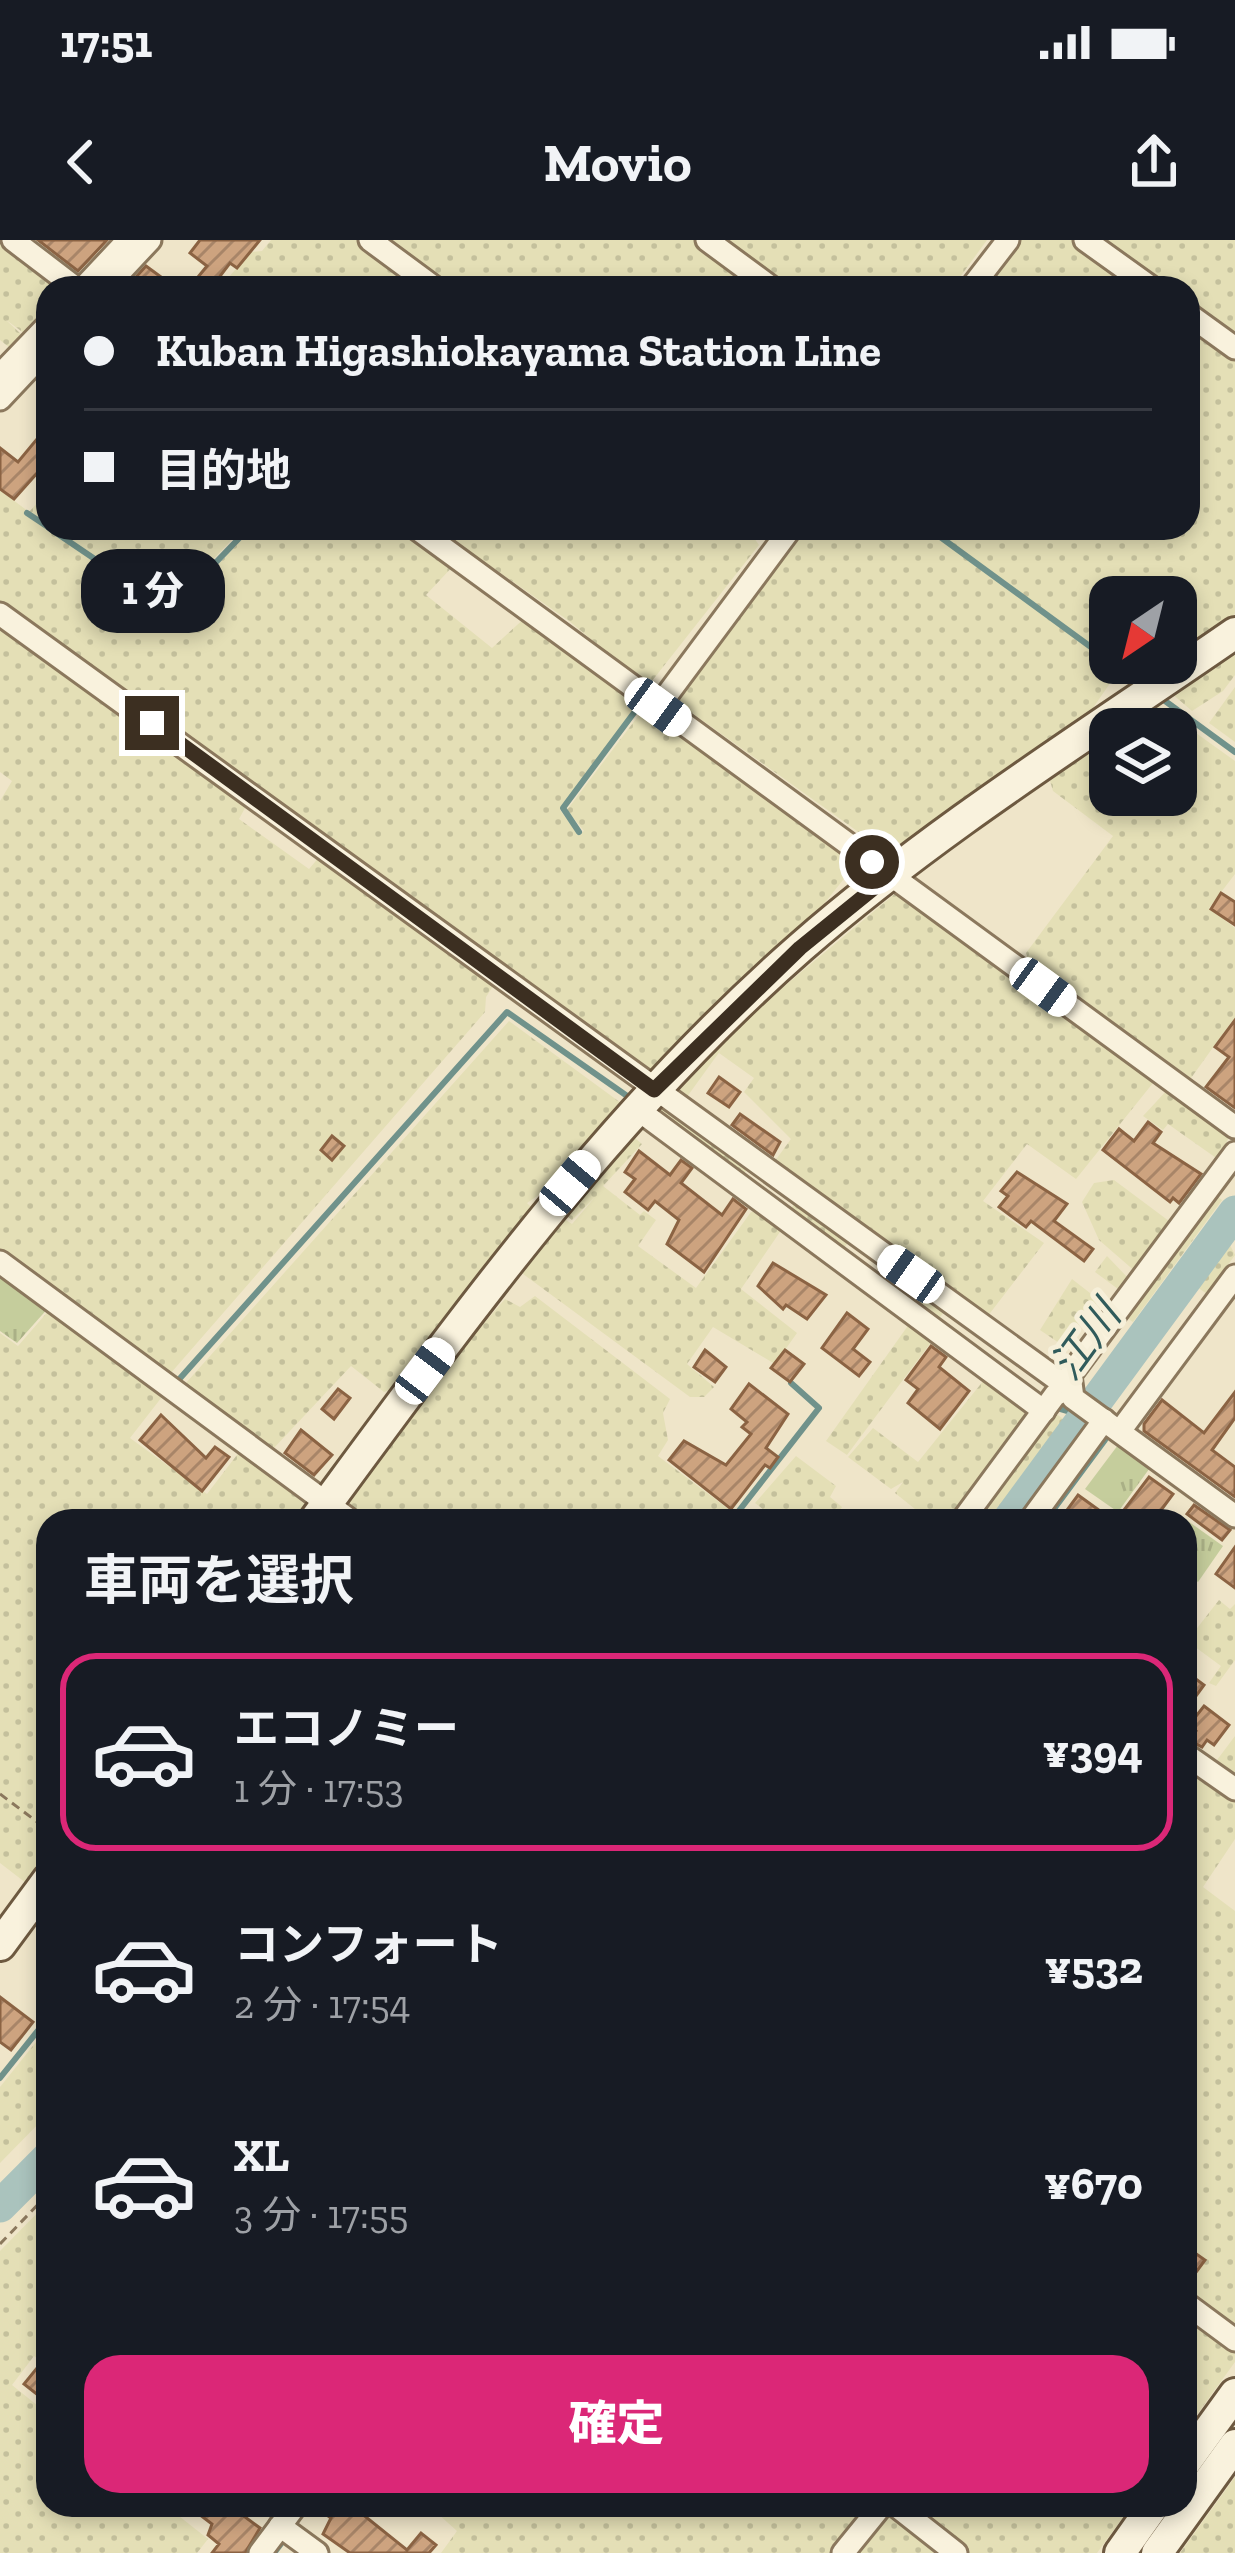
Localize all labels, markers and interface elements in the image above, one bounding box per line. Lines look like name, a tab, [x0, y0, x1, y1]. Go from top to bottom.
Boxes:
text: 17:51	[60, 15, 152, 69]
icon: back	[48, 129, 114, 195]
icon: share	[1121, 129, 1187, 195]
text: Movio	[544, 130, 691, 195]
text: Kuban Higashiokayama Station Line	[156, 324, 881, 378]
text: 目的地	[156, 444, 291, 498]
callout: 1 分	[80, 549, 224, 633]
text: 1 分	[122, 567, 184, 614]
north arrow	[1089, 576, 1197, 684]
map controls	[1089, 576, 1197, 816]
car	[618, 671, 698, 743]
route end	[125, 696, 179, 750]
button: layers	[1089, 708, 1197, 816]
route start	[845, 835, 899, 889]
car	[1003, 951, 1083, 1023]
car	[533, 1144, 607, 1222]
car	[871, 1239, 951, 1309]
water label: 江川	[1040, 1288, 1133, 1389]
car	[389, 1331, 461, 1411]
text: 車両を選択	[84, 1548, 354, 1613]
icon: car	[90, 1698, 198, 1806]
text: エコノミー	[234, 1702, 459, 1756]
text: ¥394	[1043, 1725, 1143, 1779]
text: 1 分 · 17:53	[234, 1765, 404, 1812]
icon: car	[90, 1914, 198, 2022]
text: コンフォート	[234, 1918, 503, 1972]
text: ¥532	[1045, 1941, 1143, 1995]
text: 2 分 · 17:54	[234, 1981, 411, 2028]
text: XL	[234, 2129, 289, 2183]
icon: car	[90, 2130, 198, 2238]
text: ¥670	[1044, 2157, 1143, 2211]
text: 3 分 · 17:55	[234, 2191, 409, 2238]
button: 確定	[84, 2355, 1149, 2493]

